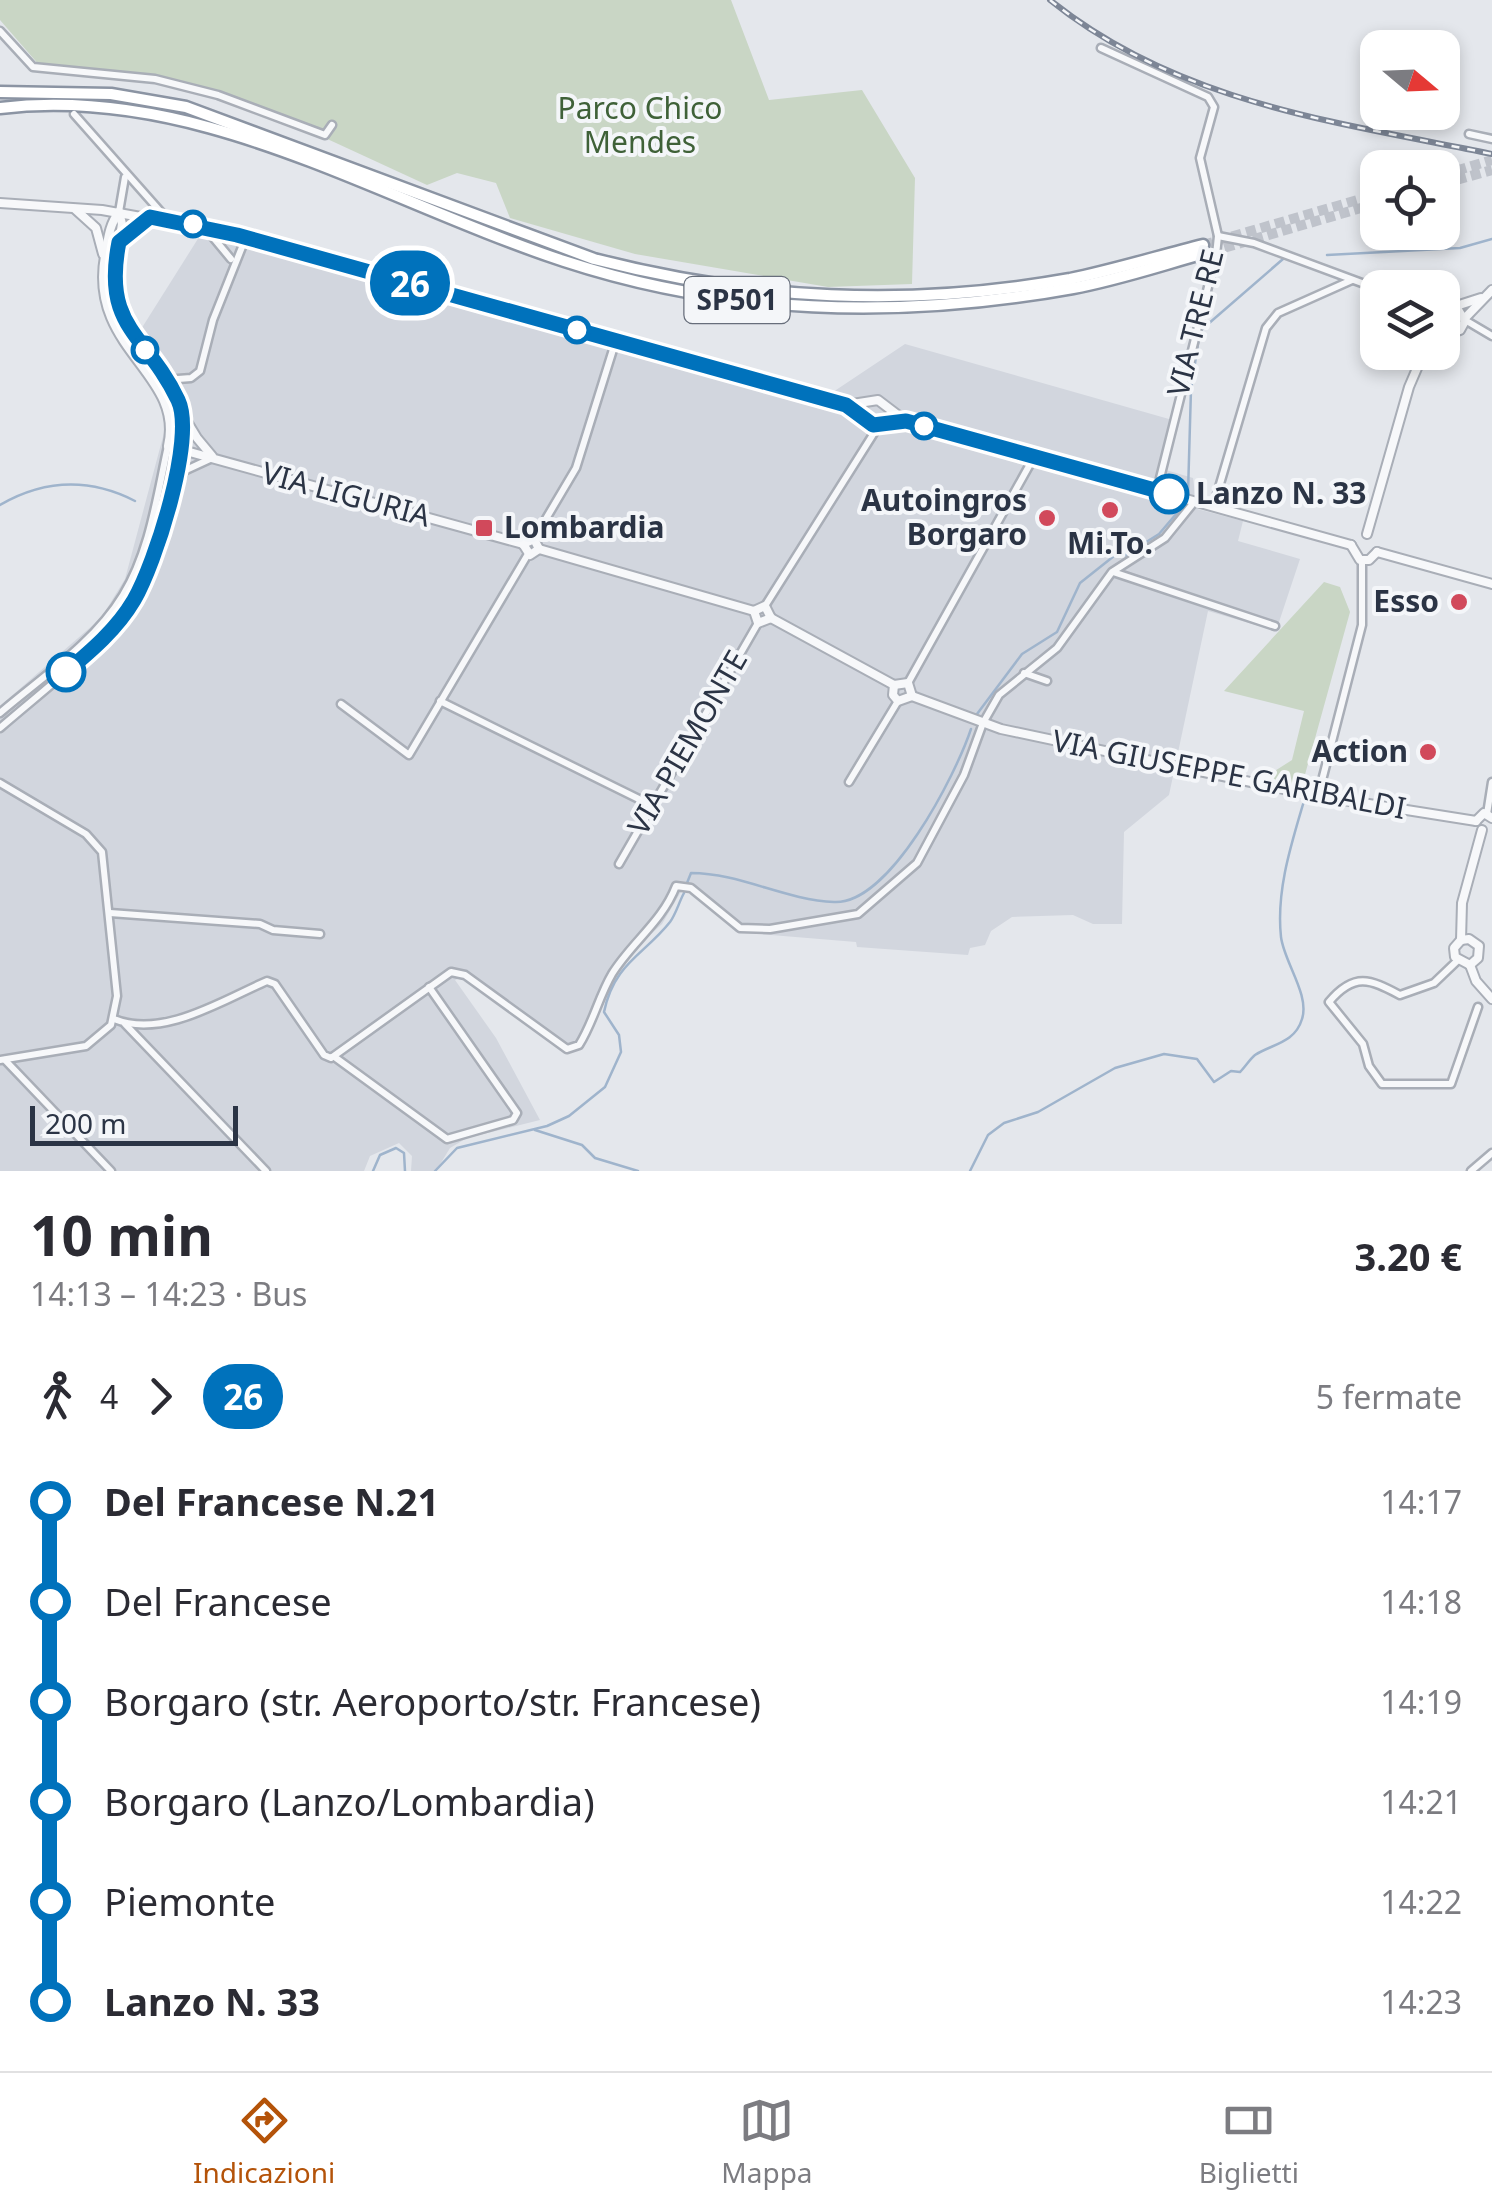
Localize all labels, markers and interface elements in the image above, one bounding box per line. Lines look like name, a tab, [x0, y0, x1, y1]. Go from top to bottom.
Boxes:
north arrow	[1360, 30, 1460, 130]
map controls	[1360, 30, 1460, 370]
park label: Parco Chico Mendes	[558, 87, 722, 162]
button: locate	[1360, 150, 1460, 250]
unlabelled marker	[180, 211, 206, 237]
street label: VIA TRE RE	[1156, 245, 1233, 401]
line badge: 26	[365, 250, 455, 316]
text: 26	[390, 260, 430, 307]
button: layers	[1360, 270, 1460, 370]
road number: SP501	[684, 277, 790, 323]
unlabelled marker	[564, 317, 590, 343]
unlabelled marker	[132, 337, 158, 363]
unlabelled marker	[911, 413, 937, 439]
street label: VIA LIGURIA	[258, 451, 436, 536]
place label: Lanzo N. 33	[1196, 472, 1367, 513]
marker: Lanzo N. 33	[1150, 475, 1188, 513]
place label: Autoingros Borgaro	[861, 479, 1027, 554]
marker: Mi.To.	[1099, 499, 1121, 521]
place label: Lombardia	[504, 506, 664, 547]
marker: Autoingros Borgaro	[1036, 507, 1058, 529]
marker: Lombardia	[473, 517, 495, 539]
place label: Mi.To.	[1067, 522, 1153, 563]
place label: Esso	[1373, 580, 1439, 621]
marker: Esso	[1448, 591, 1470, 613]
street label: VIA PIEMONTE	[617, 642, 756, 842]
unlabelled marker	[47, 653, 85, 691]
street label: VIA GIUSEPPE GARIBALDI	[1049, 719, 1410, 828]
place label: Action	[1312, 730, 1408, 771]
marker: Action	[1417, 741, 1439, 763]
scale bar	[30, 1101, 238, 1146]
text: 200 m	[45, 1104, 127, 1142]
text: 10 min	[30, 1197, 213, 1272]
text: 3.20 €	[1354, 1230, 1462, 1282]
text: 14:13 – 14:23 · Bus	[30, 1272, 307, 1315]
icon: walk	[30, 1369, 85, 1424]
icon: forward	[133, 1369, 188, 1424]
text: 26	[223, 1373, 263, 1420]
text: 4	[100, 1375, 118, 1418]
text: 5 fermate	[1316, 1375, 1462, 1418]
text: Del Francese N.21	[104, 1475, 439, 1527]
text: 14:17	[1380, 1480, 1462, 1523]
text: Del Francese	[104, 1575, 332, 1627]
text: 14:18	[1380, 1580, 1462, 1623]
text: Borgaro (str. Aeroporto/str. Francese)	[104, 1675, 761, 1727]
text: 14:19	[1380, 1680, 1462, 1723]
text: Borgaro (Lanzo/Lombardia)	[104, 1775, 595, 1827]
text: 14:21	[1380, 1780, 1462, 1823]
text: Piemonte	[104, 1875, 275, 1927]
text: 14:22	[1380, 1880, 1462, 1923]
text: Lanzo N. 33	[104, 1975, 320, 2027]
text: 14:23	[1380, 1980, 1462, 2023]
tab: Indicazioni	[193, 2093, 335, 2191]
tab: Mappa	[721, 2093, 813, 2191]
tab: Biglietti	[1199, 2093, 1299, 2191]

